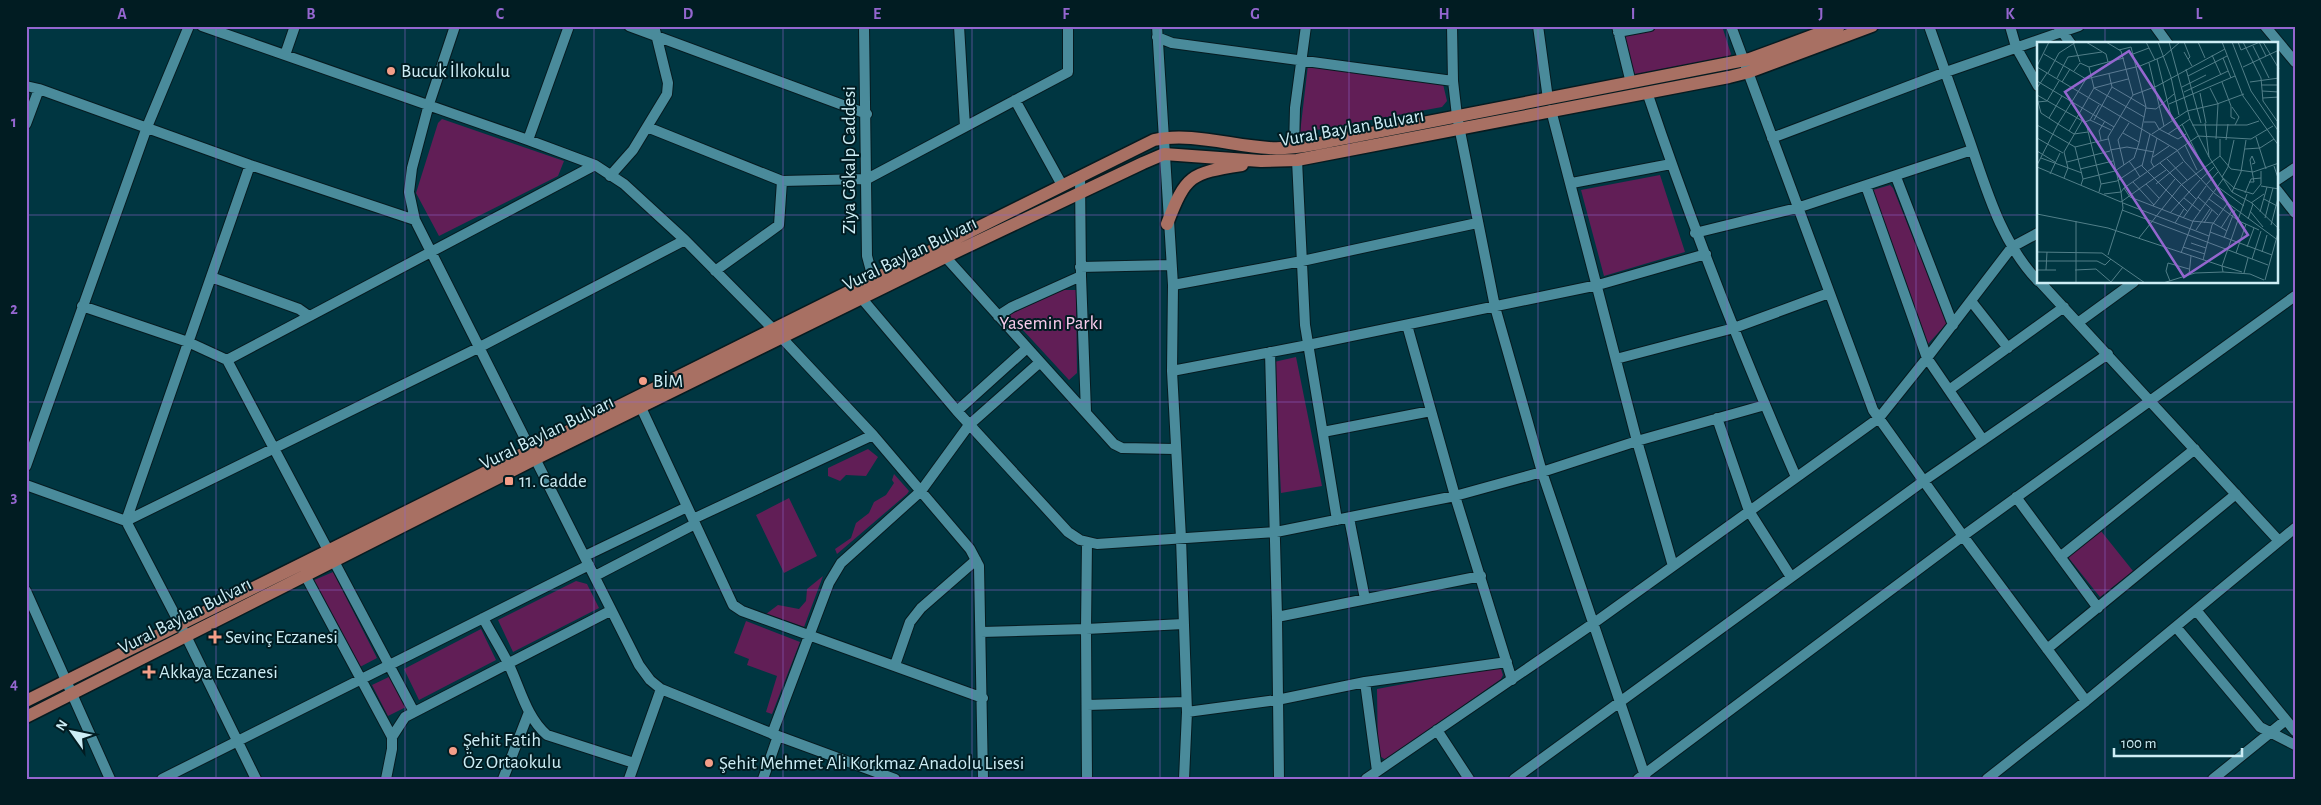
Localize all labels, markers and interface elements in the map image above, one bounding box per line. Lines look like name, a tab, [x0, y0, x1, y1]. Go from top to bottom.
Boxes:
text: A	[117, 6, 127, 22]
text: B	[306, 6, 316, 22]
text: C	[496, 6, 505, 22]
text: D	[683, 6, 694, 22]
text: E	[873, 6, 881, 22]
text: F	[1062, 6, 1070, 22]
text: G	[1250, 6, 1260, 22]
text: H	[1438, 6, 1450, 22]
text: I	[1631, 6, 1635, 22]
text: J	[1818, 6, 1824, 22]
text: K	[2005, 6, 2015, 22]
text: L	[2196, 6, 2203, 22]
inset map	[2037, 42, 2278, 284]
place label: Bucuk İlkokulu	[401, 61, 510, 81]
marker: Bucuk İlkokulu	[385, 65, 397, 77]
street label: Ziya Gökalp Caddesi	[840, 86, 859, 234]
street label: Vural Baylan Bulvarı	[1278, 106, 1426, 150]
text: 1	[11, 114, 17, 130]
street label: Vural Baylan Bulvarı	[840, 213, 980, 295]
text: 2	[10, 301, 18, 317]
park label: Yasemin Parkı	[999, 314, 1103, 333]
place label: BİM	[653, 371, 683, 391]
marker: BİM	[637, 375, 649, 387]
street label: Vural Baylan Bulvarı	[477, 392, 617, 474]
place label: 11. Cadde	[519, 472, 587, 491]
marker: 11. Cadde	[503, 475, 515, 487]
text: 3	[11, 489, 18, 505]
street label: Vural Baylan Bulvarı	[115, 574, 255, 658]
place label: Sevinç Eczanesi	[225, 628, 338, 647]
marker: Sevinç Eczanesi	[209, 631, 221, 643]
place label: Akkaya Eczanesi	[159, 663, 278, 682]
marker: Akkaya Eczanesi	[143, 666, 155, 678]
text: 4	[10, 676, 18, 692]
north arrow	[48, 708, 98, 758]
text: N	[53, 718, 70, 733]
scale bar	[2114, 725, 2241, 757]
place label: Şehit Fatih Öz Ortaokulu	[463, 731, 561, 772]
text: 100 m	[2121, 736, 2156, 751]
marker: Şehit Fatih Öz Ortaokulu	[447, 745, 459, 757]
place label: Şehit Mehmet Ali Korkmaz Anadolu Lisesi	[719, 754, 1024, 773]
marker: Şehit Mehmet Ali Korkmaz Anadolu Lisesi	[703, 757, 715, 769]

